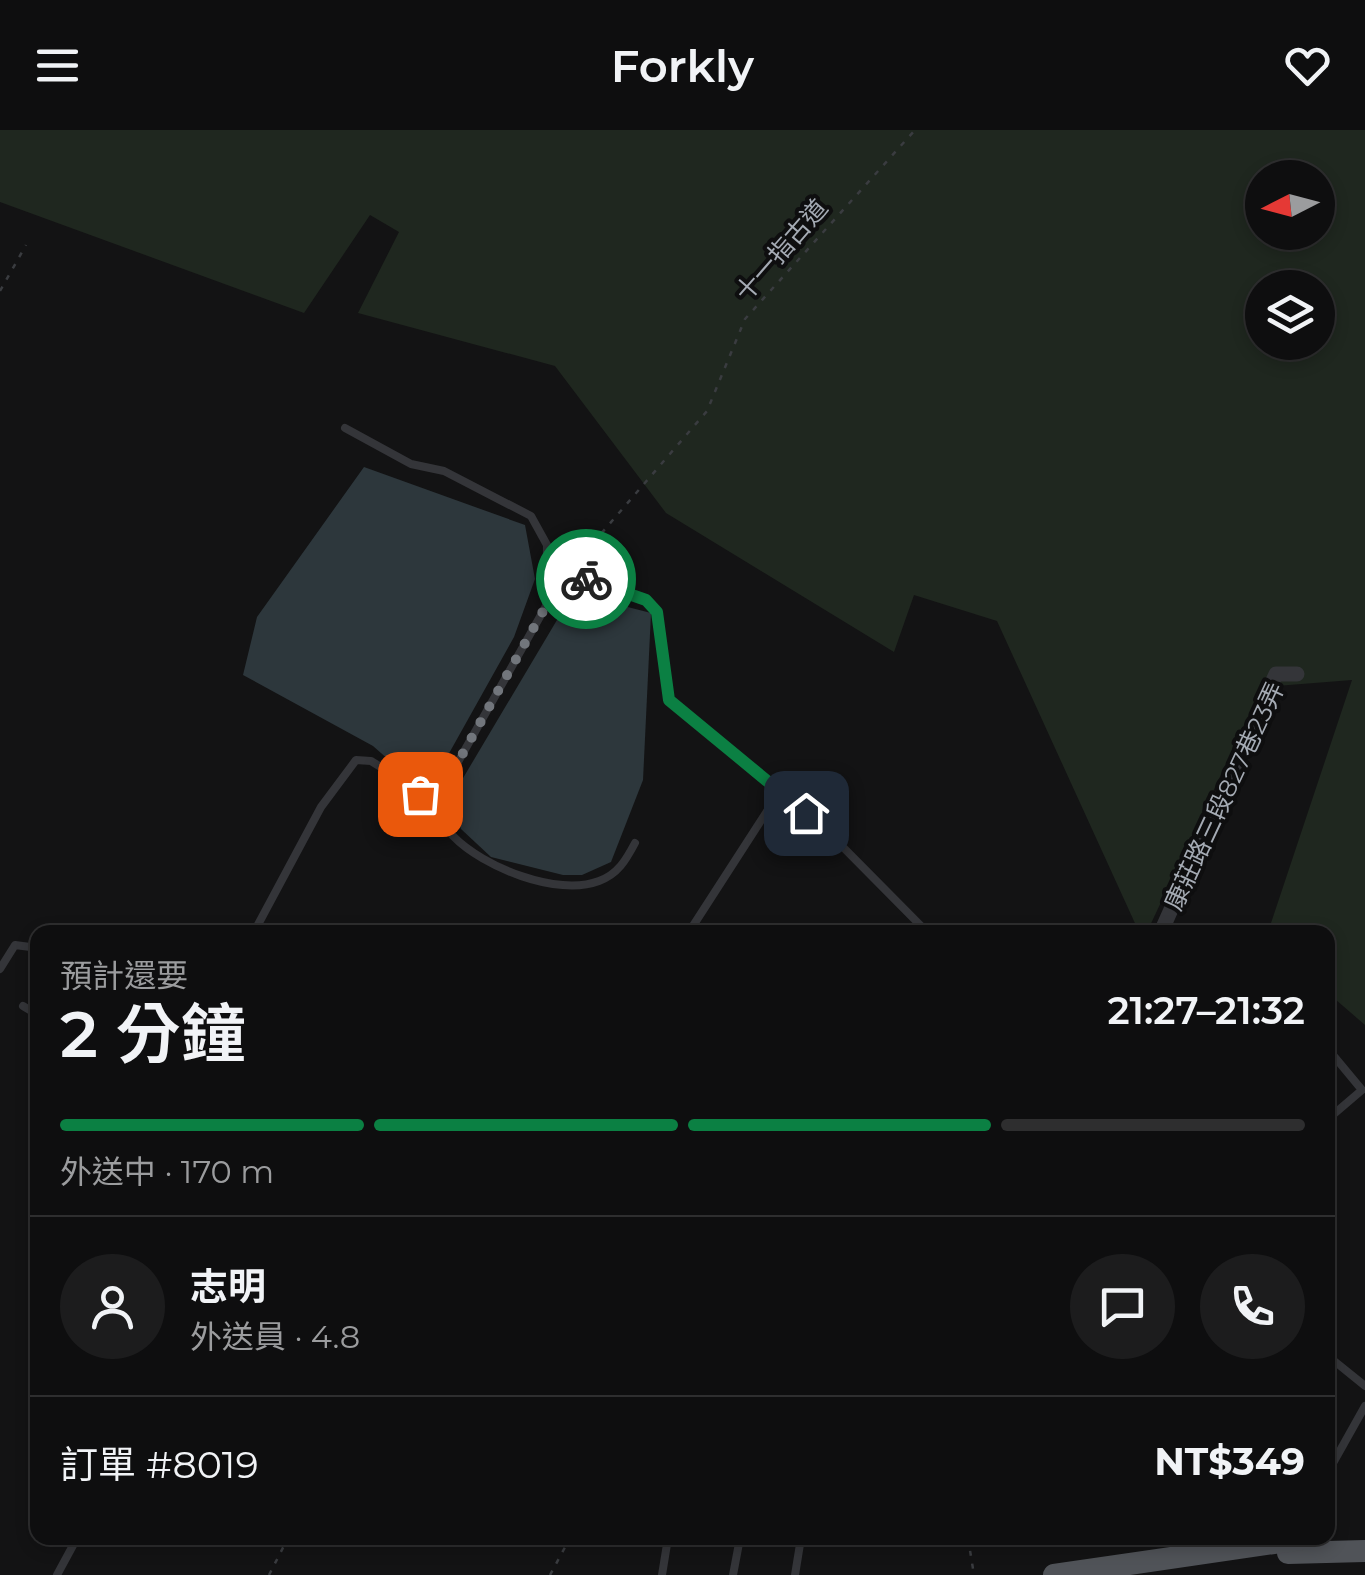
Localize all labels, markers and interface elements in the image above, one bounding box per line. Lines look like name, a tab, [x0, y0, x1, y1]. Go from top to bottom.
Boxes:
icon: menu	[30, 38, 85, 93]
text: Forkly	[611, 38, 754, 93]
icon: heart	[1280, 38, 1335, 93]
north arrow	[1245, 160, 1335, 250]
map controls	[1245, 160, 1335, 360]
street label: 十一指古道	[729, 193, 833, 307]
button: layers	[1245, 270, 1335, 360]
courier	[536, 529, 636, 629]
icon: bike	[559, 552, 614, 607]
street label: 康莊路三段827巷23弄	[1158, 677, 1290, 915]
pin	[378, 752, 463, 837]
icon: bag	[393, 767, 448, 822]
pin	[764, 771, 849, 856]
icon: home	[779, 786, 834, 841]
text: 預計還要	[60, 956, 188, 995]
text: 21:27–21:32	[1107, 987, 1305, 1034]
text: 2 分鐘	[60, 994, 246, 1073]
text: 外送中 · 170 m	[60, 1152, 274, 1191]
button: person	[60, 1254, 165, 1359]
button: chat	[1070, 1254, 1175, 1359]
button: phone	[1200, 1254, 1305, 1359]
text: 志明	[190, 1263, 266, 1310]
text: 外送員 · 4.8	[190, 1317, 360, 1356]
text: NT$349	[1154, 1438, 1305, 1485]
text: 訂單 #8019	[60, 1441, 259, 1488]

